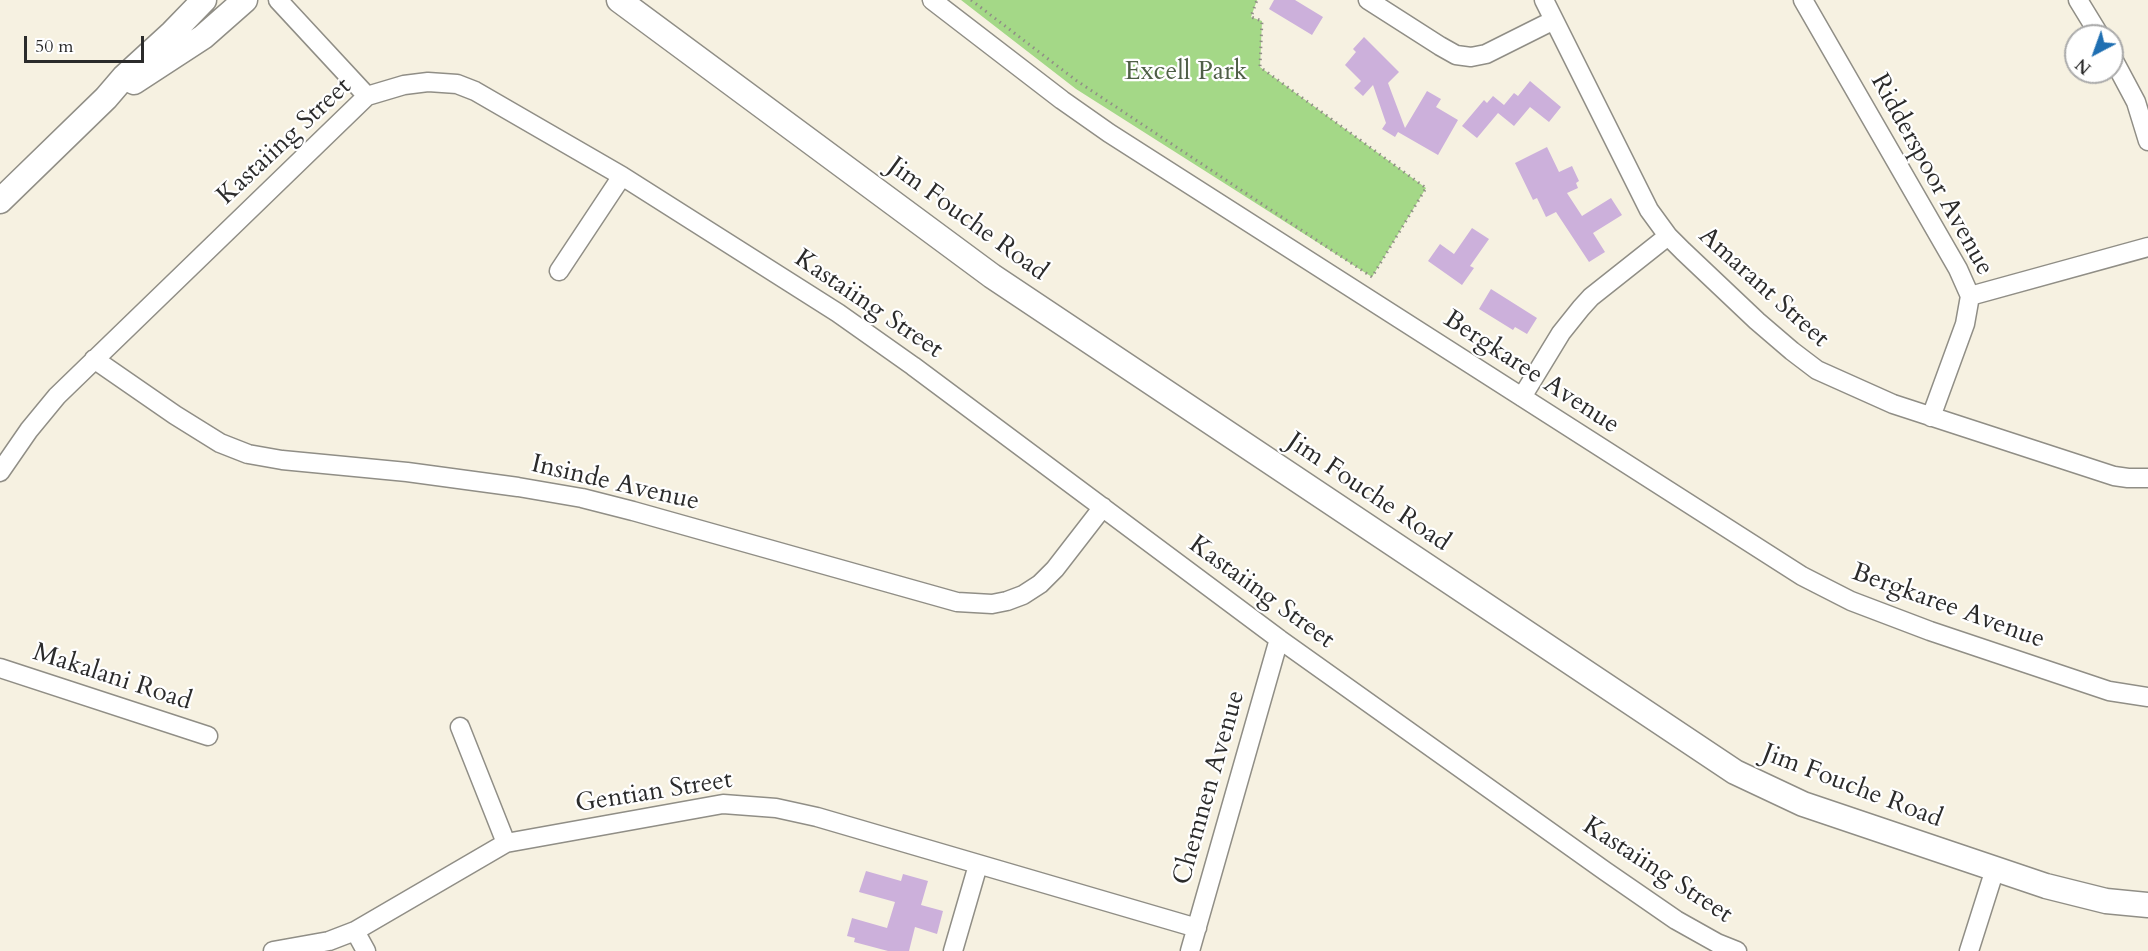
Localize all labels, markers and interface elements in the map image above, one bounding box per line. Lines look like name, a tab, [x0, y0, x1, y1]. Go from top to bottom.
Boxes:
scale bar	[27, 24, 147, 62]
north arrow	[2064, 24, 2124, 84]
text: 50 m	[35, 34, 74, 59]
text: N	[2071, 53, 2096, 79]
park label: Excell Park	[1125, 57, 1247, 89]
street label: Ridderspoor Avenue	[1863, 69, 1999, 281]
street label: Kastaiing Street	[211, 72, 359, 212]
street label: Jim Fouche Road	[881, 151, 1053, 289]
street label: Amarant Street	[1691, 221, 1835, 355]
street label: Kastaiing Street	[788, 244, 948, 366]
street label: Bergkaree Avenue	[1437, 305, 1625, 441]
street label: Jim Fouche Road	[1280, 427, 1456, 559]
street label: Insinde Avenue	[528, 450, 702, 518]
street label: Kastaiing Street	[1182, 530, 1340, 656]
street label: Bergkaree Avenue	[1847, 558, 2049, 656]
street label: Makalani Road	[29, 638, 195, 718]
street label: Chemnen Avenue	[1167, 687, 1253, 889]
street label: Jim Fouche Road	[1758, 738, 1946, 836]
street label: Gentian Street	[573, 765, 735, 821]
street label: Kastaiing Street	[1576, 811, 1738, 931]

